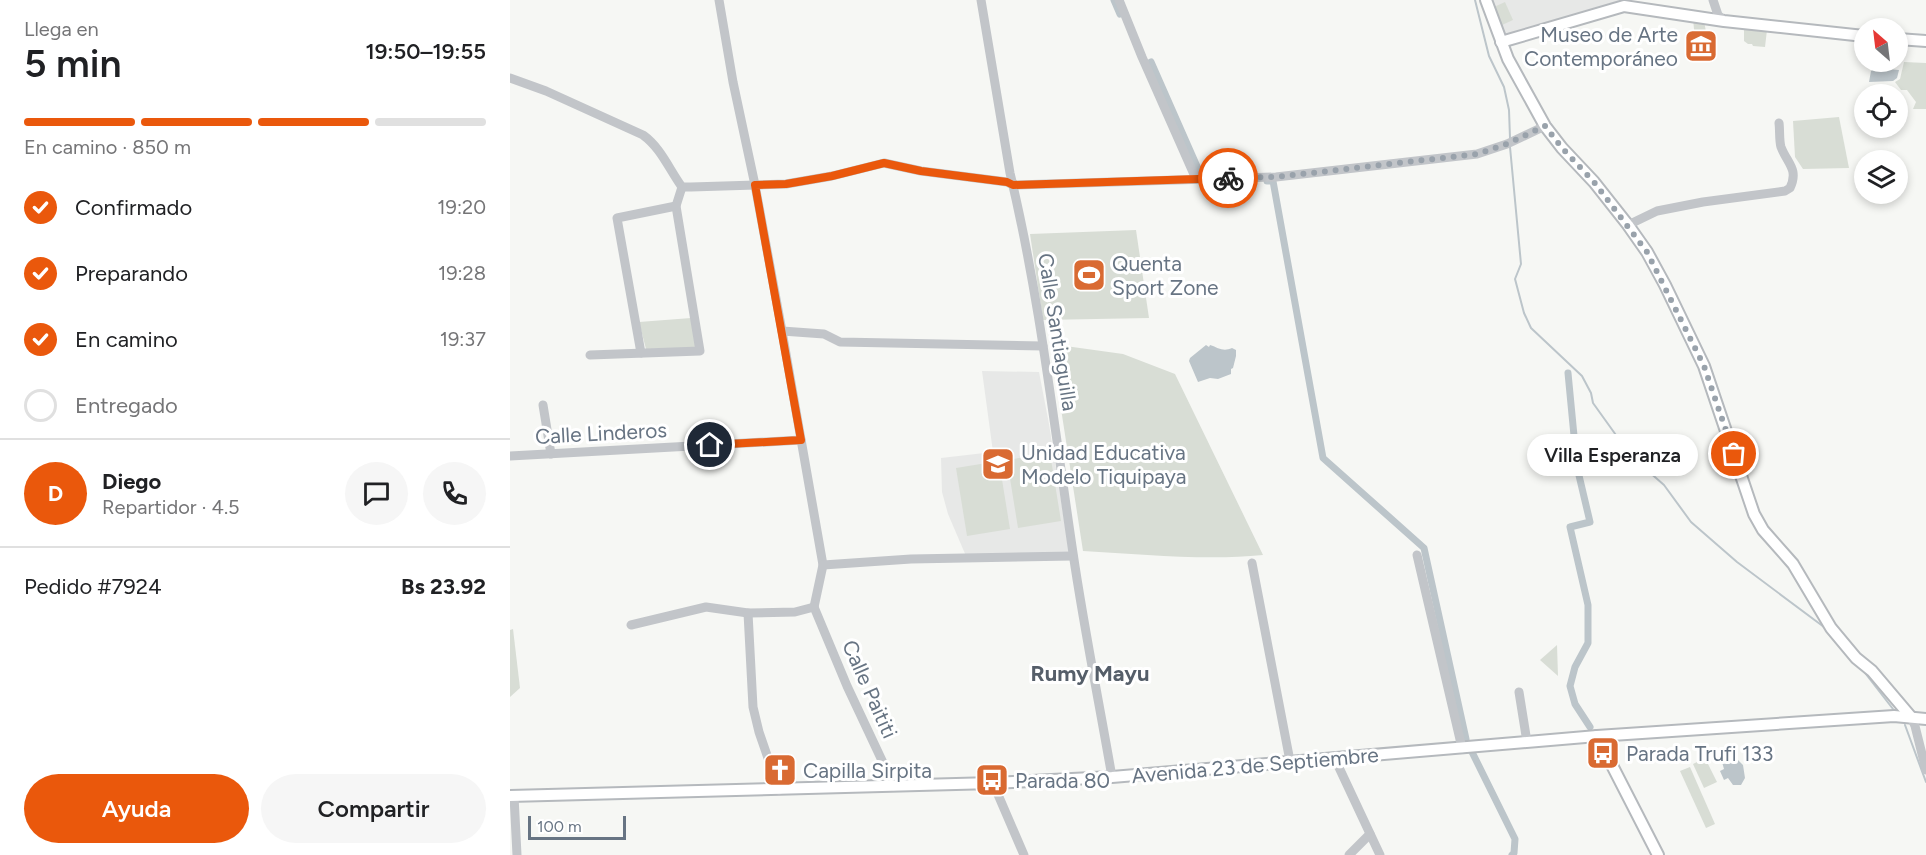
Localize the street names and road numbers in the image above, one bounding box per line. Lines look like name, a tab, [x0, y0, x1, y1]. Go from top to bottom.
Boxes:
street label: Calle Santiaguilla	[1033, 251, 1083, 413]
street label: Calle Linderos	[534, 417, 668, 449]
street label: Calle Paititi	[837, 636, 903, 742]
street label: Avenida 23 de Septiembre	[1130, 742, 1380, 788]

